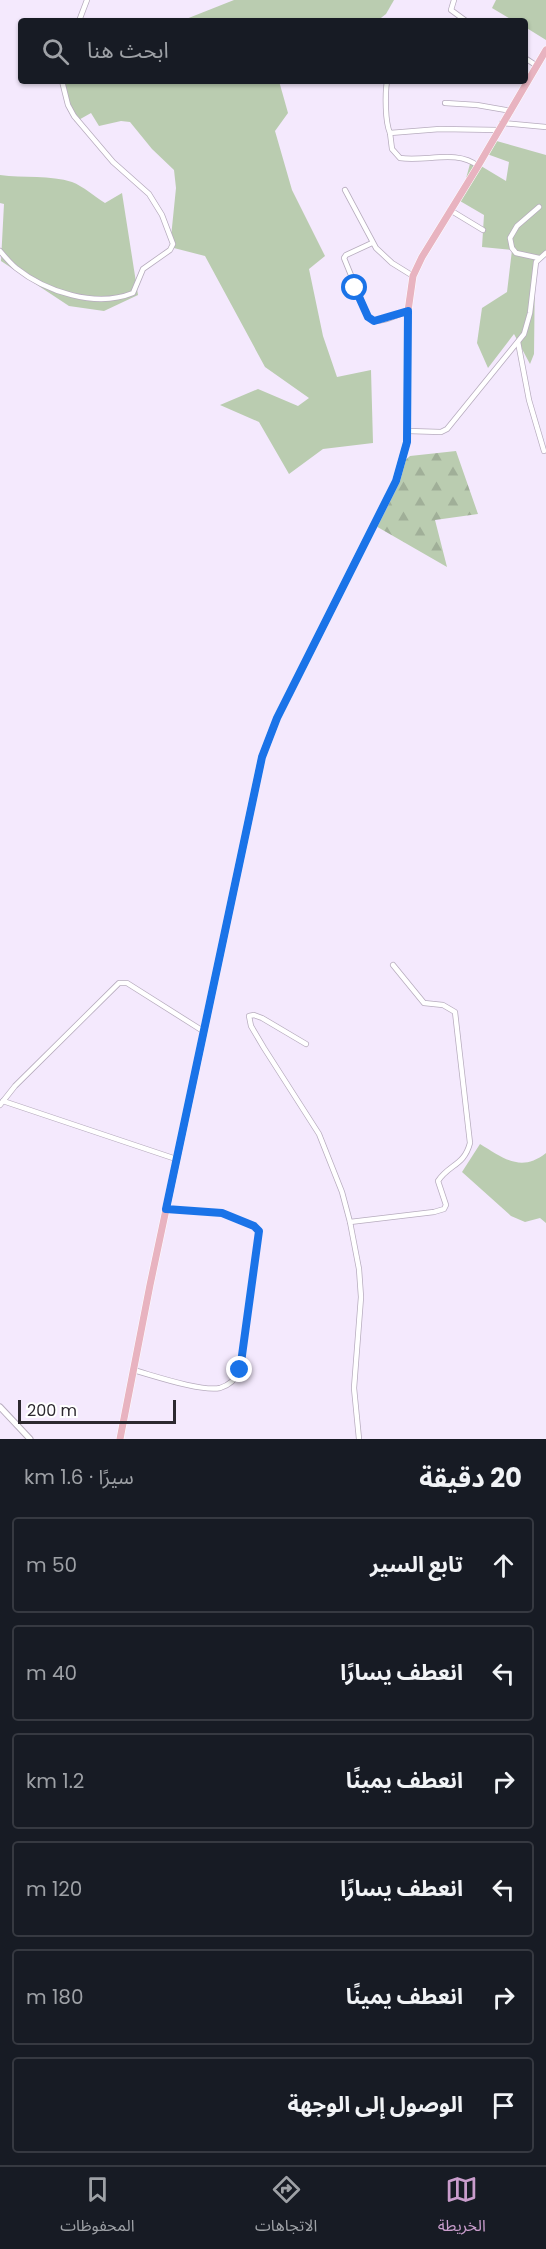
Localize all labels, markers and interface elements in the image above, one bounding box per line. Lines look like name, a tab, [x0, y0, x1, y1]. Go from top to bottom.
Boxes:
search box	[18, 18, 528, 84]
icon: search	[39, 35, 72, 68]
text: ابحث هنا	[87, 35, 169, 66]
route start	[341, 274, 367, 300]
route end	[226, 1356, 252, 1382]
scale bar	[18, 1397, 176, 1424]
text: 200 m	[27, 1399, 77, 1422]
text: 20 دقيقة	[419, 1460, 522, 1496]
text: سيرًا · 1.6 km	[24, 1463, 134, 1491]
text: تابع السير	[370, 1549, 463, 1580]
icon: ahead	[487, 1549, 520, 1582]
text: 50 m	[26, 1551, 77, 1579]
text: انعطف يسارًا	[340, 1657, 463, 1688]
icon: left	[487, 1657, 520, 1690]
text: 40 m	[26, 1659, 77, 1687]
text: انعطف يمينًا	[346, 1765, 463, 1796]
icon: right	[487, 1765, 520, 1798]
text: 1.2 km	[26, 1767, 84, 1795]
text: انعطف يسارًا	[340, 1873, 463, 1904]
icon: left	[487, 1873, 520, 1906]
text: 120 m	[26, 1875, 82, 1903]
text: انعطف يمينًا	[346, 1981, 463, 2012]
icon: right	[487, 1981, 520, 2014]
text: 180 m	[26, 1983, 84, 2011]
text: الوصول إلى الوجهة	[288, 2089, 463, 2120]
icon: arrive	[487, 2089, 520, 2122]
tab: المحفوظات	[60, 2173, 134, 2243]
tab: الاتجاهات	[255, 2173, 317, 2243]
tab: الخريطة	[438, 2173, 486, 2243]

